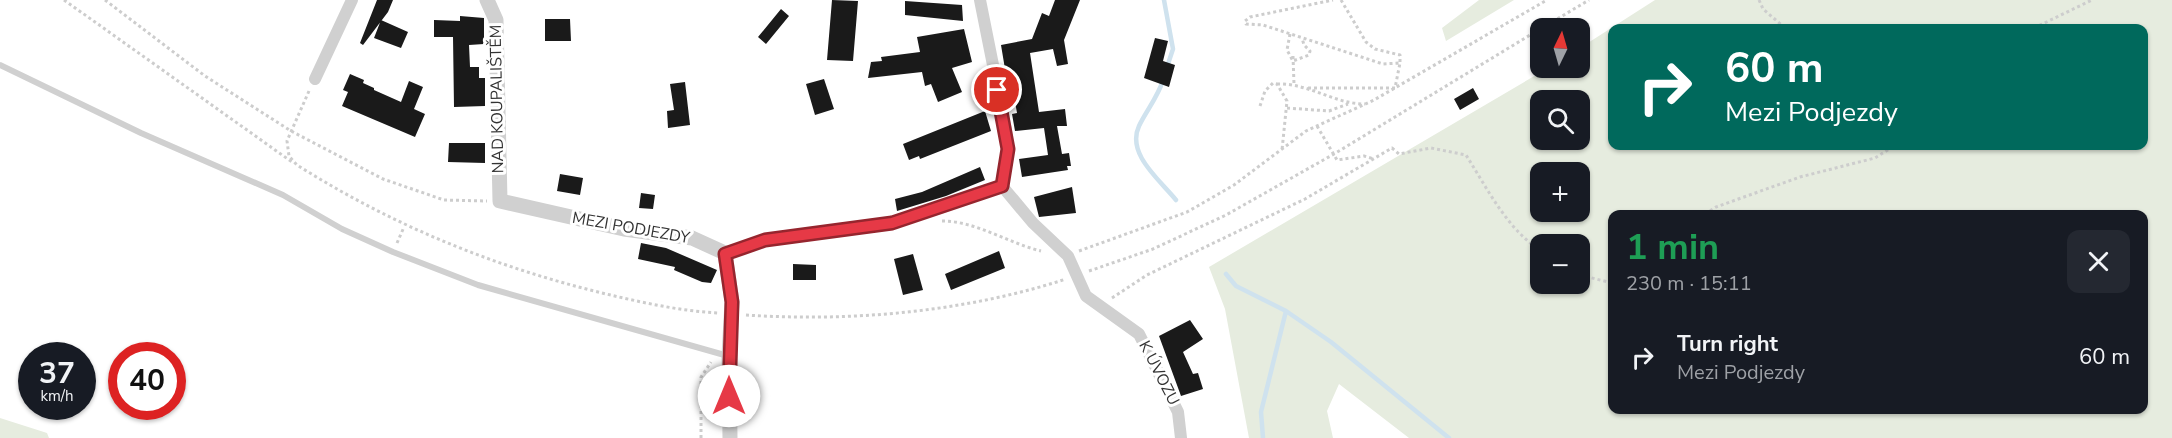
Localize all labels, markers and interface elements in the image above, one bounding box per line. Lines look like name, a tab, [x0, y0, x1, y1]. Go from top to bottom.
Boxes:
north arrow	[1530, 18, 1590, 78]
map controls	[1530, 18, 1590, 294]
street label: NAD KOUPALIŠTĚM	[485, 25, 509, 173]
text: 60 m	[1725, 40, 1824, 97]
icon: right	[1626, 48, 1704, 126]
pin	[971, 64, 1022, 115]
icon: arrive	[980, 73, 1013, 106]
button: search	[1530, 90, 1590, 150]
text: Mezi Podjezdy	[1725, 94, 1898, 131]
button: +	[1530, 162, 1590, 222]
street label: MEZI PODJEZDY	[571, 207, 692, 249]
text: 1 min	[1626, 223, 1719, 272]
button: close	[2067, 230, 2130, 293]
button: −	[1530, 234, 1590, 294]
text: 230 m · 15:11	[1626, 270, 1752, 297]
text: Turn right	[1677, 329, 1778, 359]
street label: K ÚVOZU	[1133, 337, 1185, 409]
icon: right	[1626, 341, 1659, 374]
speed limit sign: 40	[108, 342, 186, 420]
text: 60 m	[2079, 342, 2130, 372]
text: 37	[39, 353, 75, 394]
text: Mezi Podjezdy	[1677, 359, 1805, 386]
position arrow	[697, 364, 761, 428]
text: km/h	[40, 386, 74, 406]

